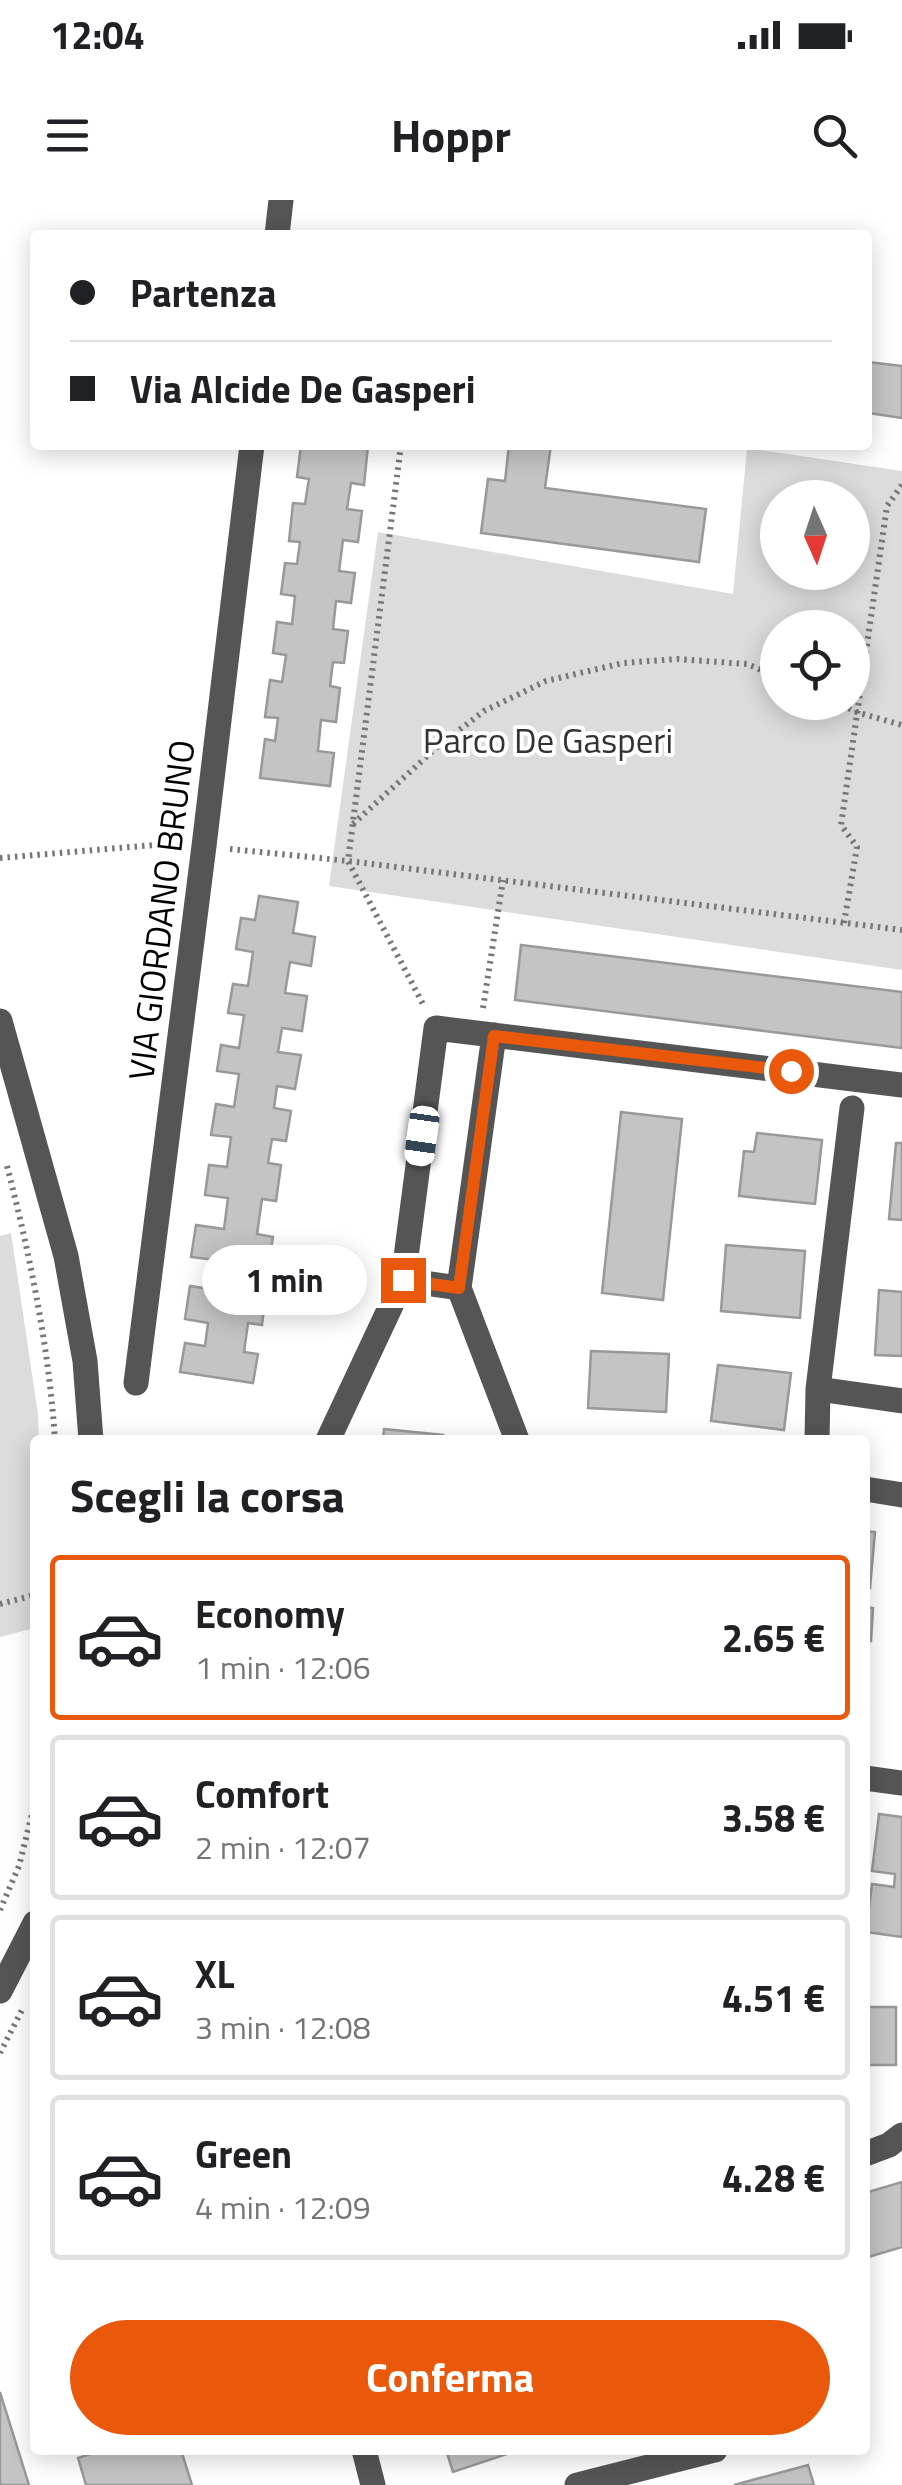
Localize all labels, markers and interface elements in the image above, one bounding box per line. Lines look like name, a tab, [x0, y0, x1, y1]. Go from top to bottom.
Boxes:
text: 12:04	[50, 6, 145, 64]
text: Hoppr	[391, 101, 511, 169]
icon: menu	[40, 108, 95, 163]
icon: search	[807, 108, 862, 163]
text: Partenza	[130, 264, 277, 322]
text: Via Alcide De Gasperi	[130, 360, 476, 418]
north arrow	[760, 480, 870, 590]
map controls	[760, 480, 870, 720]
button: locate	[760, 610, 870, 720]
park label: Parco De Gasperi	[423, 713, 673, 767]
street label: VIA GIORDANO BRUNO	[113, 737, 209, 1083]
route start	[769, 1049, 814, 1094]
car	[403, 1104, 441, 1168]
callout: 1 min	[203, 1245, 368, 1315]
text: 1 min	[246, 1256, 323, 1304]
route end	[381, 1258, 426, 1303]
text: Scegli la corsa	[70, 1461, 345, 1529]
text: Economy	[195, 1585, 345, 1643]
icon: car	[75, 1593, 165, 1683]
text: 2.65 €	[722, 1609, 825, 1667]
text: 1 min · 12:06	[195, 1643, 371, 1691]
text: Comfort	[195, 1765, 329, 1823]
icon: car	[75, 1773, 165, 1863]
text: 3.58 €	[722, 1789, 825, 1847]
text: 2 min · 12:07	[195, 1823, 371, 1871]
text: XL	[195, 1945, 235, 2003]
icon: car	[75, 1953, 165, 2043]
text: 4.51 €	[722, 1969, 825, 2027]
text: 3 min · 12:08	[195, 2003, 371, 2051]
text: Green	[195, 2125, 292, 2183]
icon: car	[75, 2133, 165, 2223]
text: 4.28 €	[722, 2149, 825, 2207]
text: 4 min · 12:09	[195, 2183, 371, 2231]
button: Conferma	[70, 2320, 830, 2435]

